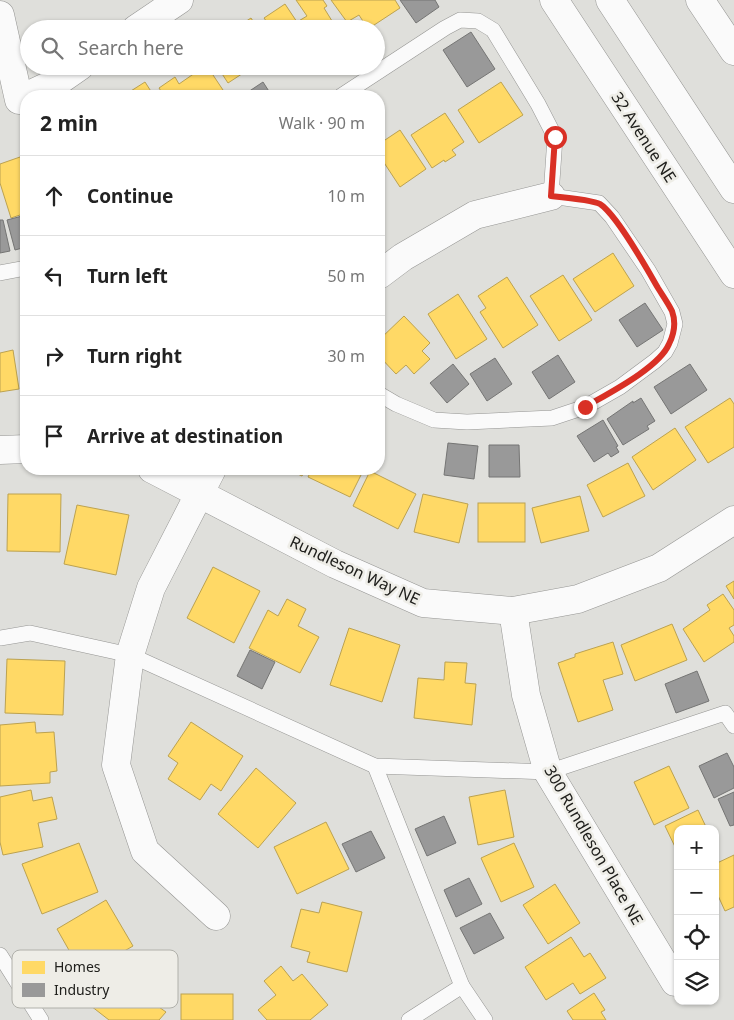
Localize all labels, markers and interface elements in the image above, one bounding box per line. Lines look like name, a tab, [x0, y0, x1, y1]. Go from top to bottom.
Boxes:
search box	[20, 20, 385, 75]
icon: search	[38, 34, 66, 62]
text: Search here	[78, 35, 184, 61]
street label: 32 Avenue NE	[606, 87, 682, 187]
text: 2 min	[40, 109, 98, 137]
text: Walk · 90 m	[279, 112, 365, 134]
route start	[544, 126, 567, 149]
icon: ahead	[40, 182, 68, 210]
text: Continue	[87, 183, 173, 209]
text: 10 m	[328, 185, 365, 207]
icon: left	[40, 262, 68, 290]
text: Turn left	[87, 263, 168, 289]
text: 50 m	[328, 265, 365, 287]
icon: right	[40, 342, 68, 370]
text: Turn right	[87, 343, 182, 369]
text: 30 m	[328, 345, 365, 367]
route end	[574, 396, 597, 419]
icon: arrive	[40, 422, 68, 450]
text: Arrive at destination	[87, 423, 283, 449]
street label: Rundleson Way NE	[286, 530, 424, 610]
street label: 300 Rundleson Place NE	[539, 761, 649, 929]
map controls	[674, 825, 719, 1005]
button: +	[674, 825, 719, 870]
button: −	[674, 870, 719, 915]
button: locate	[674, 915, 719, 960]
legend	[12, 950, 178, 1008]
text: Homes	[54, 957, 101, 976]
button: layers	[674, 960, 719, 1005]
text: Industry	[54, 980, 110, 999]

